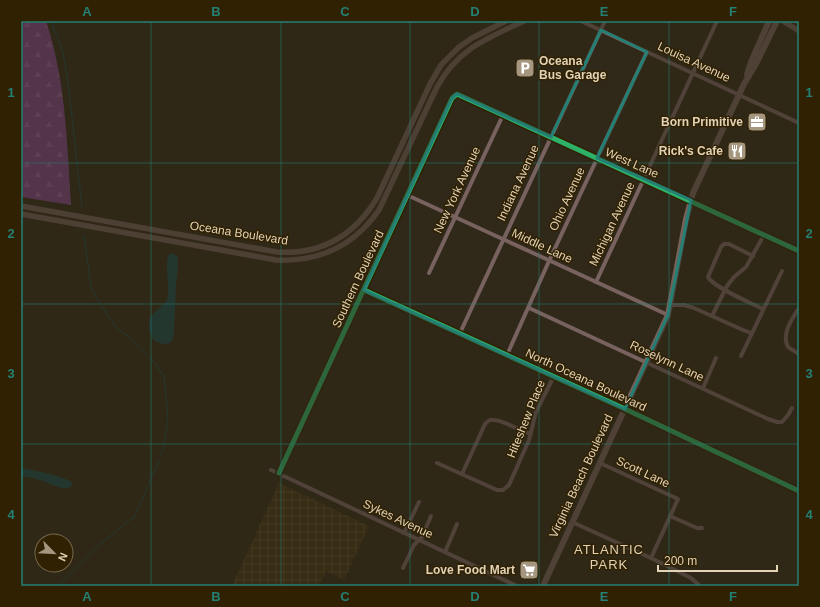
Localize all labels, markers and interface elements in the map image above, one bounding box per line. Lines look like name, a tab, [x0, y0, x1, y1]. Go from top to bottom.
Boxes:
text: A	[82, 4, 92, 19]
text: B	[211, 4, 221, 19]
text: C	[340, 4, 350, 19]
text: D	[470, 4, 480, 19]
text: E	[600, 4, 609, 19]
text: F	[729, 4, 737, 19]
street label: Louisa Avenue	[655, 39, 733, 85]
place label: Oceana Bus Garage	[539, 54, 607, 82]
parking icon: Oceana Bus Garage	[514, 57, 536, 79]
text: 1	[7, 85, 15, 100]
text: 1	[805, 85, 813, 100]
office icon: Born Primitive	[746, 111, 768, 133]
place label: Born Primitive	[661, 115, 743, 129]
restaurant icon: Rick's Cafe	[726, 140, 748, 162]
street label: Indiana Avenue	[494, 142, 542, 223]
street label: New York Avenue	[431, 144, 483, 235]
place label: Rick's Cafe	[659, 144, 723, 158]
street label: West Lane	[603, 145, 661, 181]
street label: Ohio Avenue	[546, 165, 588, 233]
street label: Michigan Avenue	[586, 179, 638, 268]
street label: Oceana Boulevard	[189, 218, 289, 248]
text: 2	[7, 226, 15, 241]
street label: Middle Lane	[509, 226, 575, 266]
text: 2	[805, 226, 813, 241]
street label: Southern Boulevard	[329, 228, 387, 330]
street label: Roselynn Lane	[628, 338, 707, 384]
street label: North Oceana Boulevard	[523, 346, 649, 414]
text: 3	[7, 366, 15, 381]
text: 3	[805, 366, 813, 381]
street label: Hiteshew Place	[504, 378, 548, 460]
street label: Virginia Beach Boulevard	[546, 412, 616, 540]
street label: Scott Lane	[614, 454, 672, 491]
street label: Sykes Avenue	[361, 497, 436, 542]
text: 4	[7, 507, 15, 522]
text: 4	[805, 507, 813, 522]
north arrow	[34, 533, 74, 573]
district label: ATLANTIC PARK	[574, 542, 644, 572]
scale bar	[658, 547, 777, 573]
text: N	[56, 551, 70, 563]
text: 200 m	[664, 554, 697, 568]
supermarket icon: Love Food Mart	[518, 559, 540, 581]
place label: Love Food Mart	[426, 563, 515, 577]
text: A	[82, 589, 92, 604]
text: B	[211, 589, 221, 604]
text: C	[340, 589, 350, 604]
text: D	[470, 589, 480, 604]
text: E	[600, 589, 609, 604]
text: F	[729, 589, 737, 604]

